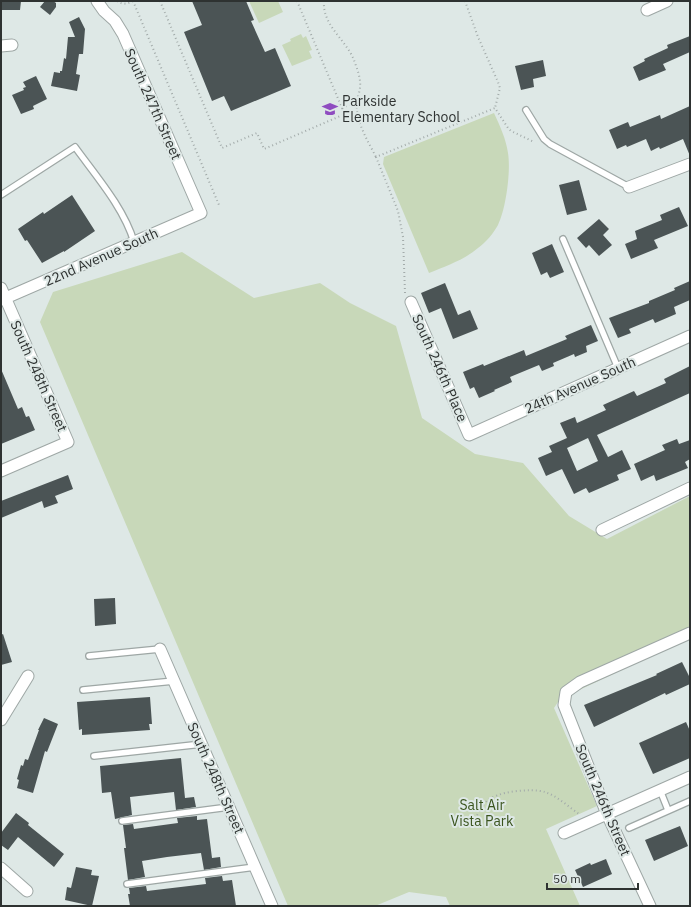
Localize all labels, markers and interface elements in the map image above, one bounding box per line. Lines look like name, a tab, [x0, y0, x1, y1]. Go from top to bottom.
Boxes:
street label: South 247th Street	[120, 46, 186, 162]
place label: Parkside Elementary School	[342, 92, 460, 126]
school or university icon: Parkside Elementary School	[321, 100, 339, 118]
street label: 22nd Avenue South	[41, 224, 161, 290]
street label: South 246th Place	[408, 311, 472, 425]
street label: South 248th Street	[6, 318, 72, 434]
street label: 24th Avenue South	[522, 352, 638, 418]
street label: South 248th Street	[183, 720, 249, 836]
street label: South 246th Street	[571, 741, 635, 859]
park label: Salt Air Vista Park	[451, 796, 514, 830]
scale bar	[547, 865, 638, 891]
text: 50 m	[553, 871, 581, 886]

